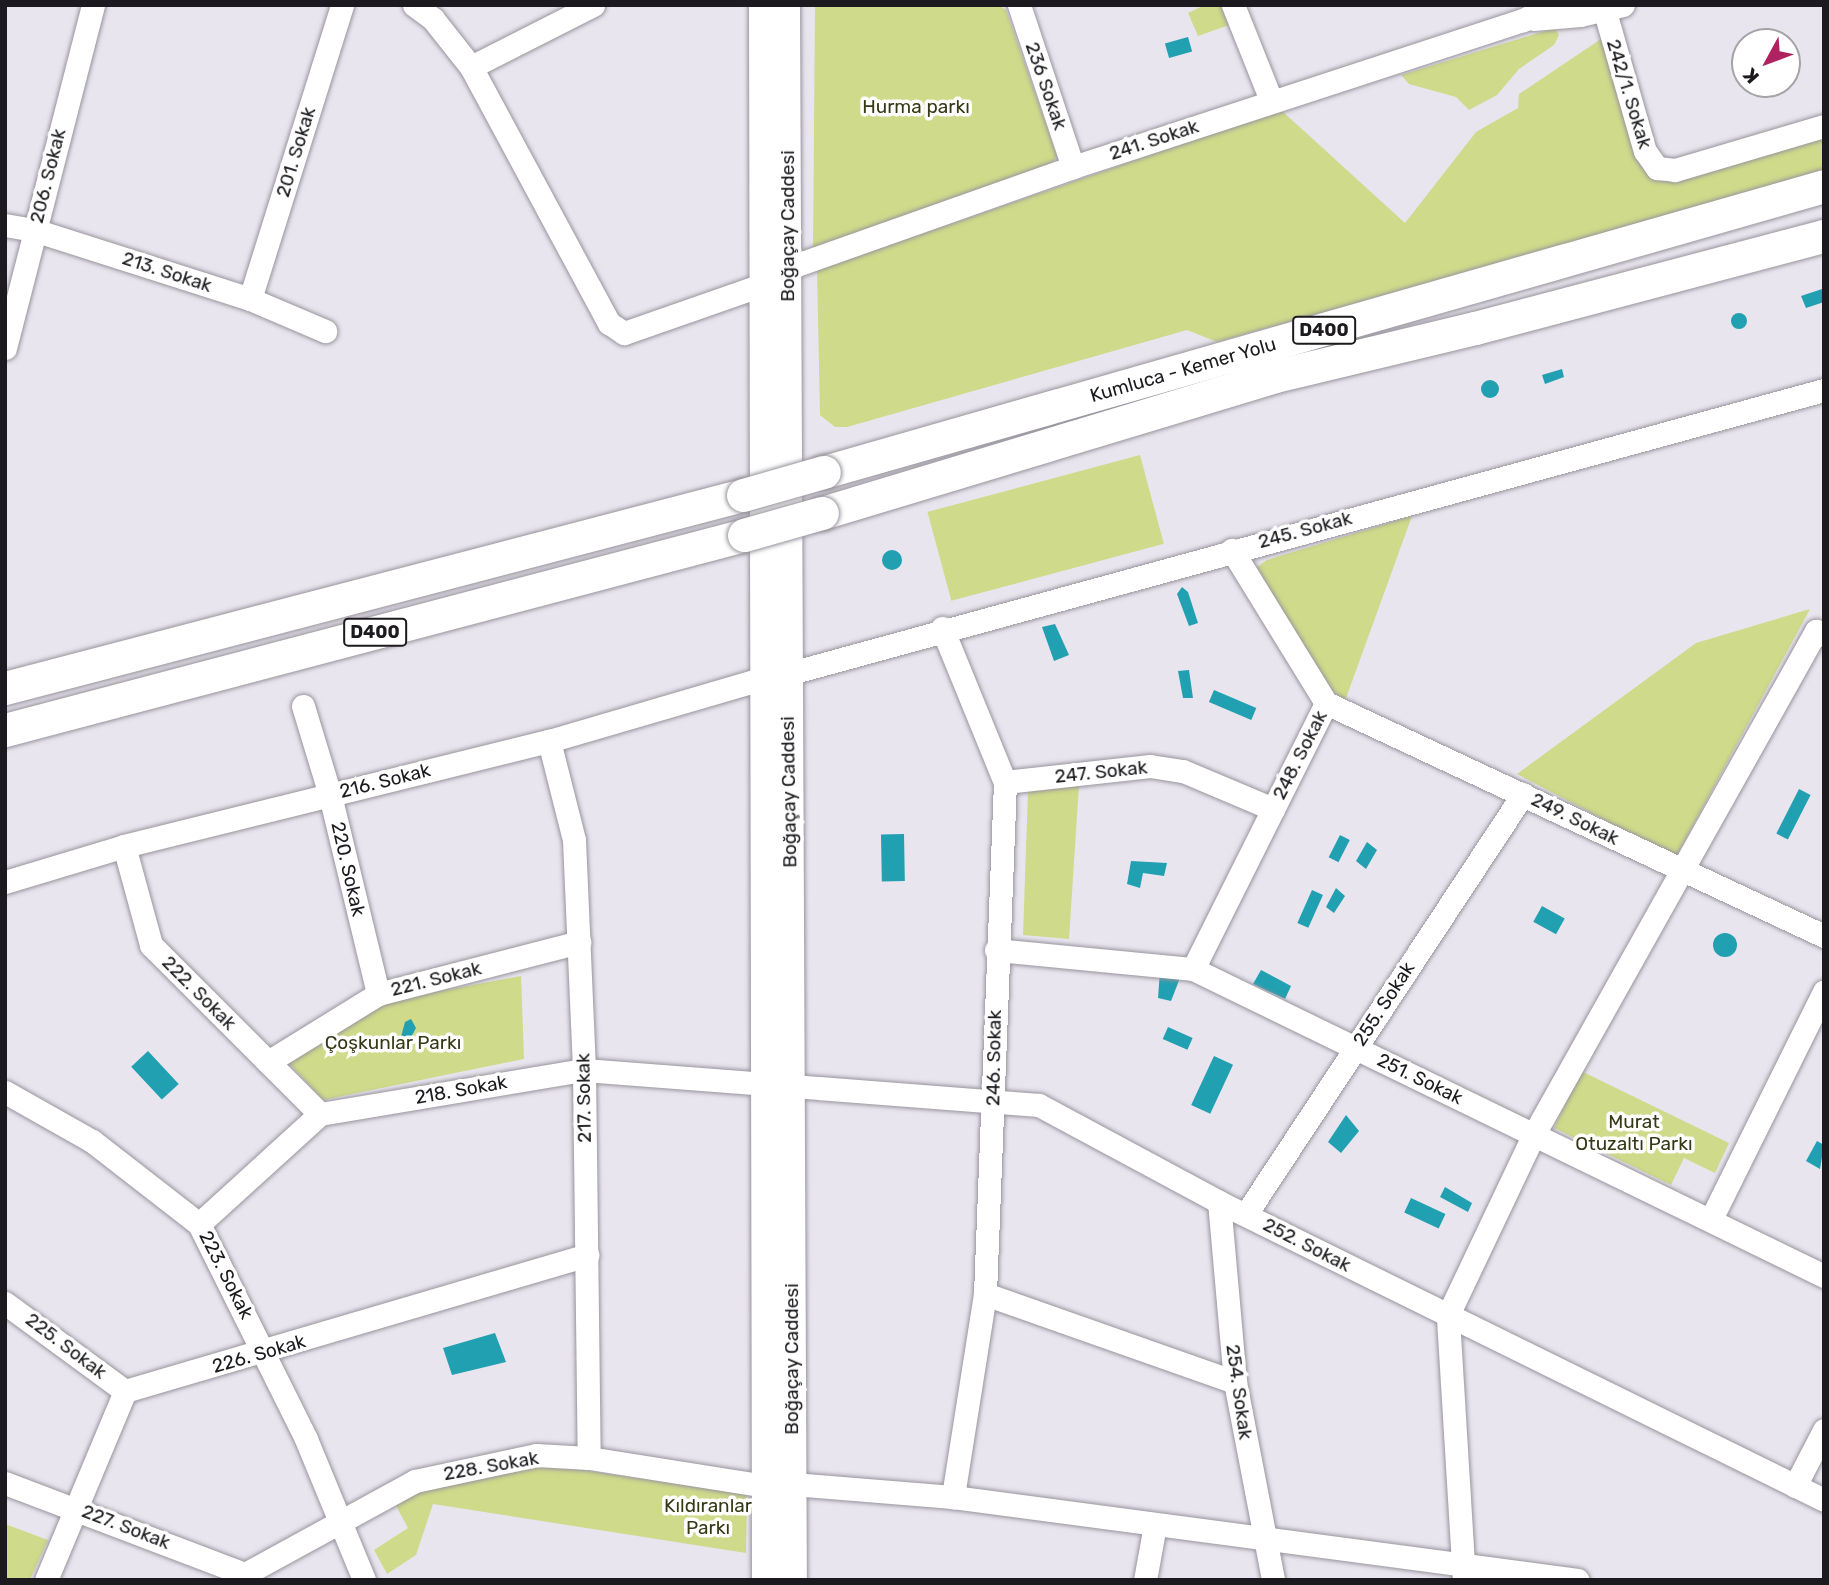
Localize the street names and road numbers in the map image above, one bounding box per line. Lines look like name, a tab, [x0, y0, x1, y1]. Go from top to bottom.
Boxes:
street label: 242/1. Sokak	[1602, 37, 1656, 151]
street label: 236 Sokak	[1020, 39, 1072, 133]
street label: 201. Sokak	[271, 104, 321, 200]
street label: 241. Sokak	[1106, 115, 1202, 165]
street label: 206. Sokak	[25, 126, 71, 226]
street label: Boğaçay Caddesi	[777, 150, 799, 302]
street label: 213. Sokak	[119, 247, 215, 297]
road number: D400	[1291, 316, 1357, 344]
street label: Kumluca - Kemer Yolu	[1087, 332, 1279, 408]
street label: 245. Sokak	[1256, 507, 1354, 553]
road number: D400	[342, 618, 408, 646]
street label: 248. Sokak	[1268, 707, 1332, 803]
street label: Boğaçay Caddesi	[776, 716, 802, 868]
street label: 247. Sokak	[1054, 756, 1148, 788]
street label: 216. Sokak	[337, 759, 433, 803]
street label: 249. Sokak	[1527, 788, 1623, 850]
street label: 220. Sokak	[326, 820, 370, 918]
street label: 222. Sokak	[157, 951, 241, 1035]
street label: 221. Sokak	[388, 957, 484, 1001]
street label: 255. Sokak	[1348, 958, 1420, 1050]
street label: 246. Sokak	[982, 1010, 1006, 1106]
street label: 251. Sokak	[1374, 1049, 1466, 1109]
street label: 217. Sokak	[572, 1053, 596, 1143]
street label: 218. Sokak	[413, 1071, 509, 1109]
street label: 252. Sokak	[1259, 1213, 1355, 1277]
street label: 223. Sokak	[194, 1227, 258, 1323]
street label: Boğaçay Caddesi	[781, 1283, 803, 1435]
street label: 225. Sokak	[21, 1308, 111, 1384]
street label: 226. Sokak	[210, 1330, 308, 1378]
street label: 254. Sokak	[1221, 1343, 1257, 1441]
street label: 228. Sokak	[442, 1446, 540, 1486]
street label: 227. Sokak	[79, 1500, 173, 1554]

